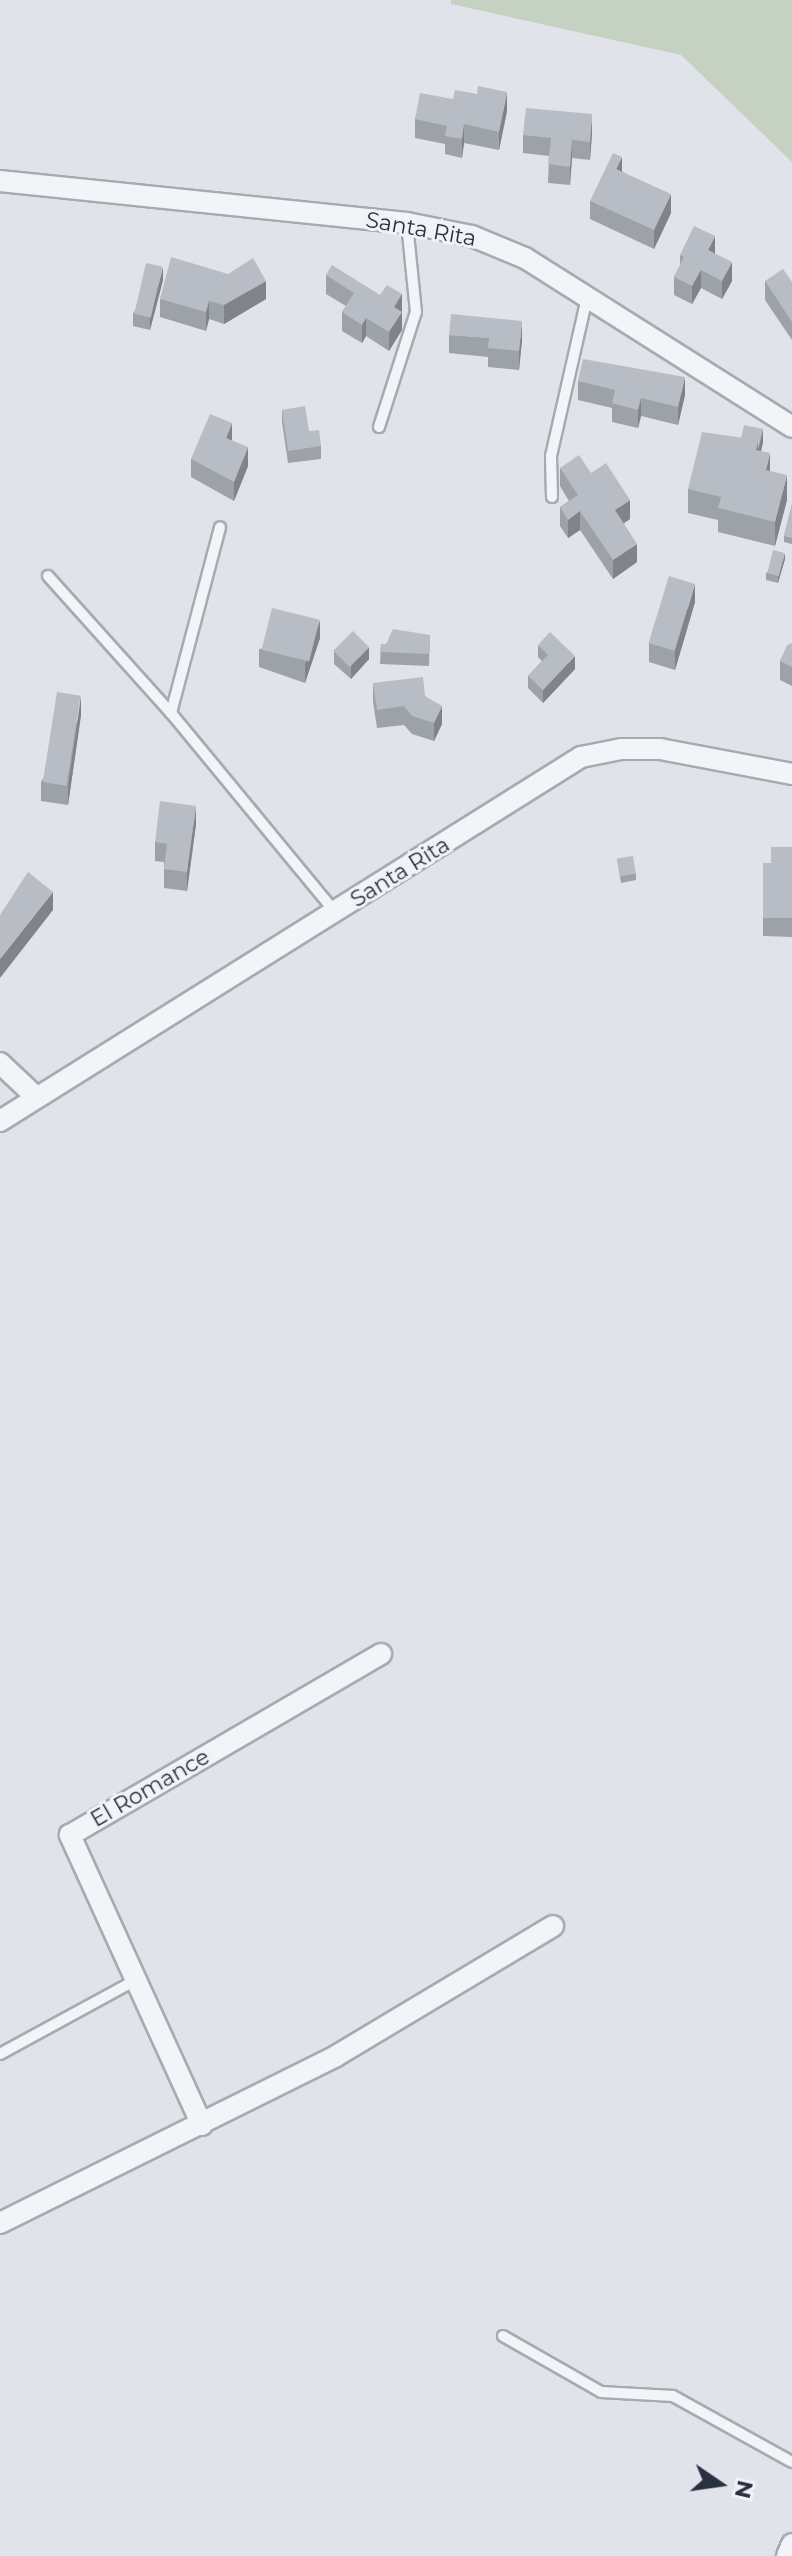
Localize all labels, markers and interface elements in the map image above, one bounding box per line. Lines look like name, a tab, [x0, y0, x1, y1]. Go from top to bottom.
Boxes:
street label: Santa Rita	[364, 206, 478, 252]
street label: Santa Rita	[346, 831, 454, 913]
street label: El Romance	[86, 1743, 214, 1833]
north arrow	[680, 2444, 760, 2524]
text: N	[729, 2478, 759, 2501]

